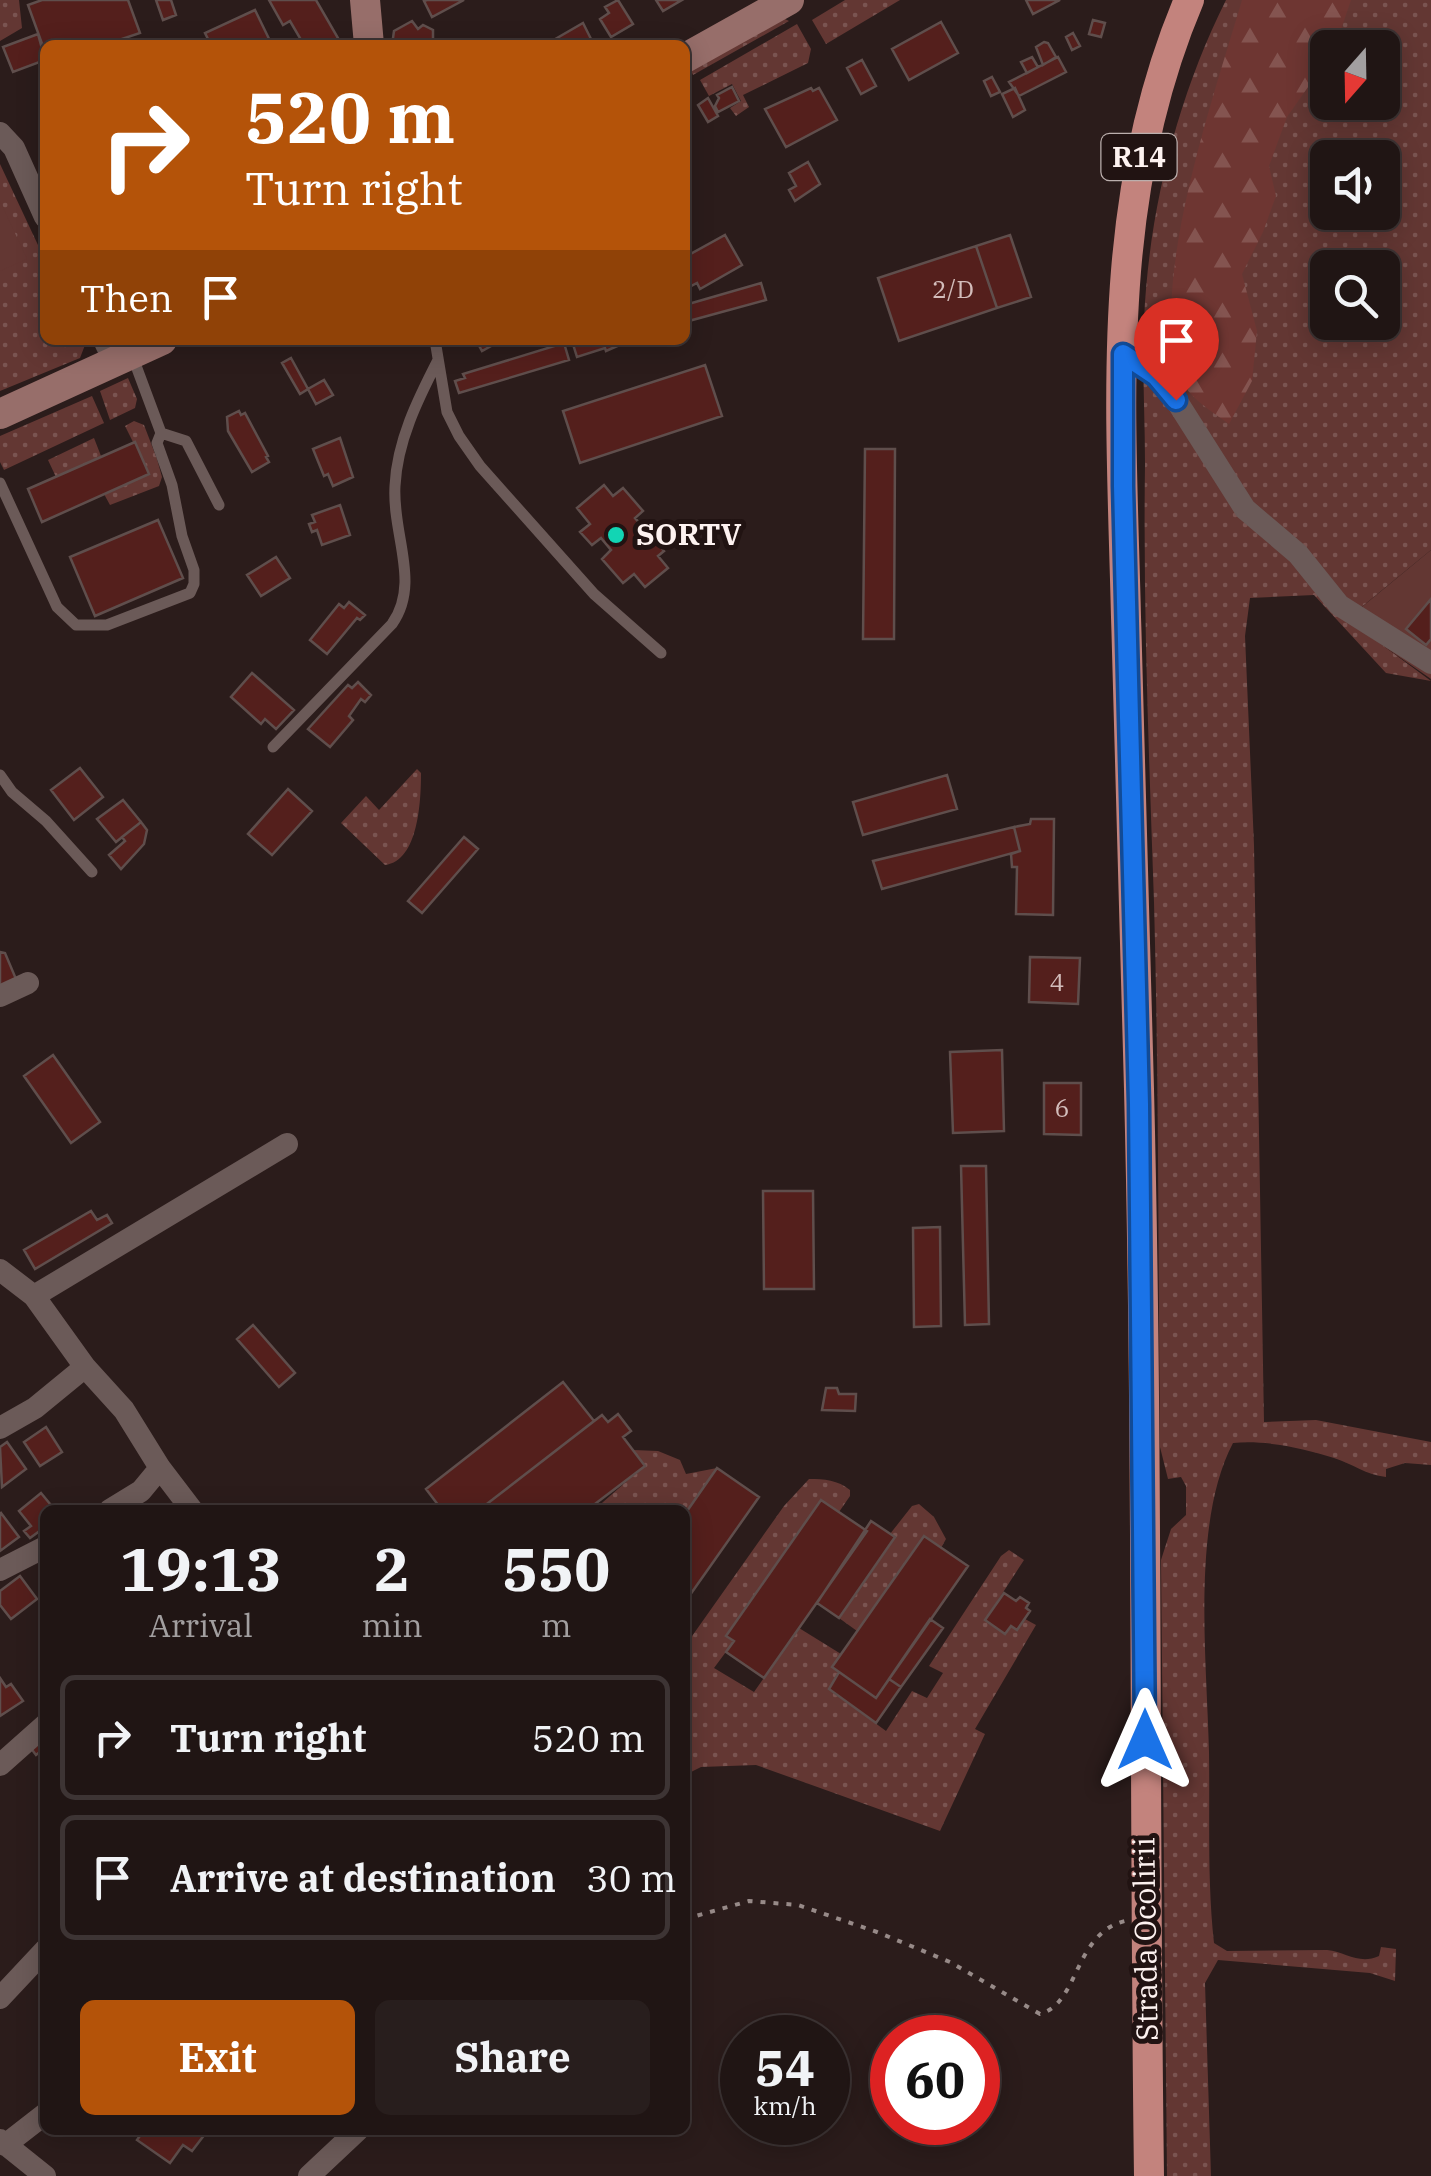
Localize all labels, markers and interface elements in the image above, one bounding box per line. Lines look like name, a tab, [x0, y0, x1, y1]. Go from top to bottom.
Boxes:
north arrow	[1310, 30, 1400, 120]
map controls	[1310, 30, 1400, 340]
text: 520 m	[245, 71, 455, 162]
icon: right	[80, 80, 210, 210]
road number: R14	[1102, 134, 1176, 180]
button: sound	[1310, 140, 1400, 230]
text: Turn right	[245, 159, 463, 217]
button: search	[1310, 250, 1400, 340]
icon: arrive	[193, 270, 248, 325]
house number: 2/D	[932, 272, 974, 305]
text: Then	[80, 273, 173, 322]
pin	[1134, 298, 1219, 401]
icon: arrive	[1149, 313, 1204, 368]
place label: SORTV	[636, 514, 742, 553]
marker: SORTV	[605, 524, 627, 546]
house number: 4	[1049, 965, 1065, 998]
house number: 6	[1054, 1091, 1070, 1124]
text: 19:13	[120, 1529, 282, 1608]
text: 2	[374, 1529, 410, 1608]
text: 550	[502, 1529, 610, 1608]
text: Arrival	[149, 1604, 253, 1646]
text: min	[362, 1604, 423, 1646]
text: m	[541, 1604, 572, 1646]
position arrow	[1093, 1688, 1197, 1792]
icon: right	[85, 1710, 140, 1765]
text: Turn right	[170, 1713, 366, 1762]
text: 520 m	[532, 1713, 645, 1762]
street label: Strada Ocolirii	[1123, 1837, 1166, 2041]
icon: arrive	[85, 1850, 140, 1905]
text: Arrive at destination	[170, 1853, 556, 1902]
text: 30 m	[586, 1853, 677, 1902]
button: Exit	[80, 2000, 355, 2115]
button: Share	[375, 2000, 650, 2115]
speed limit sign: 60	[870, 2015, 1000, 2145]
text: 54	[755, 2035, 815, 2100]
text: km/h	[753, 2089, 817, 2122]

